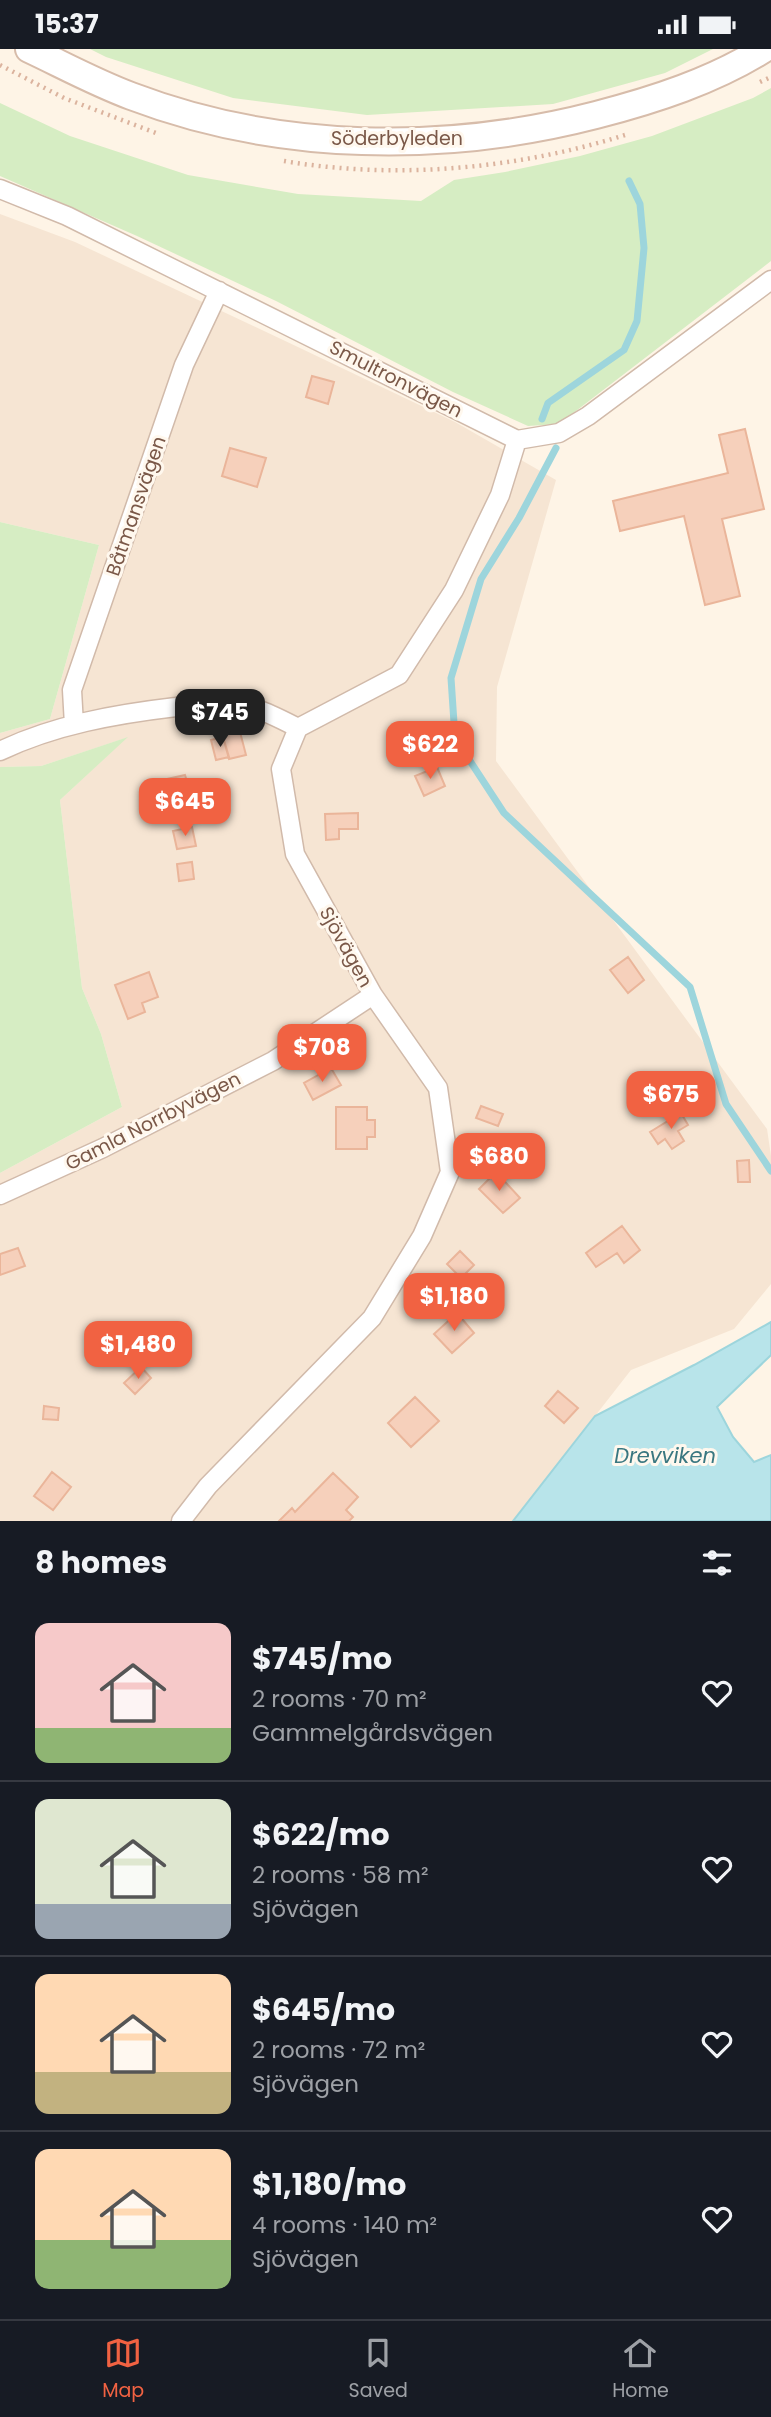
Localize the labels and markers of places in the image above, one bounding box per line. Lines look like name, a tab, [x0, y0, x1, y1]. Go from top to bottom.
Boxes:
pin: $745	[179, 689, 261, 749]
pin: $622	[389, 721, 471, 781]
pin: $645	[144, 779, 226, 838]
pin: $708	[281, 1025, 363, 1084]
pin: $675	[630, 1072, 712, 1131]
pin: $680	[458, 1133, 540, 1193]
pin: $1,180	[397, 1273, 511, 1333]
pin: $1,480	[81, 1321, 195, 1381]

